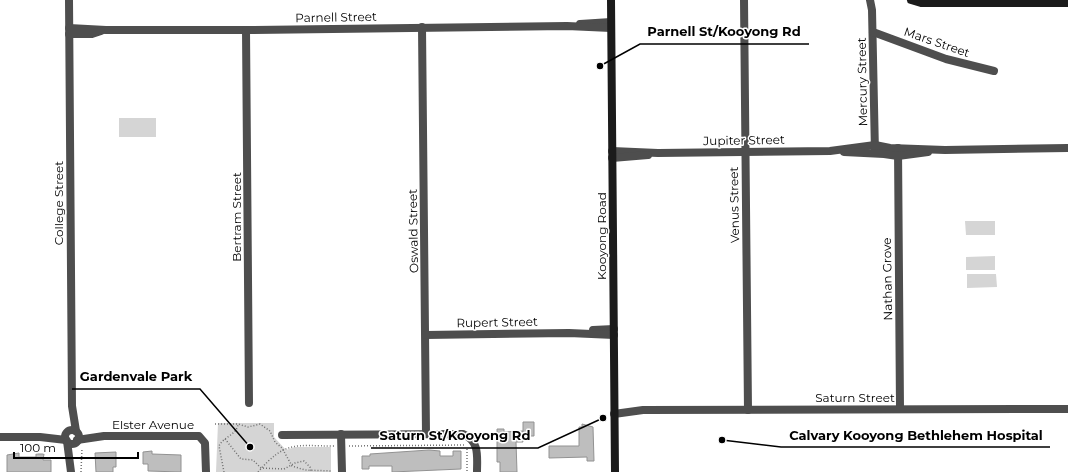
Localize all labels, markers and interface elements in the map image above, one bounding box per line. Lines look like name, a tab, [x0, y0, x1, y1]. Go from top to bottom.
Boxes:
street label: Parnell Street	[295, 9, 377, 25]
callout: Parnell St/Kooyong Rd	[640, 19, 809, 44]
text: Parnell St/Kooyong Rd	[647, 23, 801, 39]
street label: Mars Street	[902, 24, 972, 60]
street label: Mercury Street	[854, 37, 870, 127]
street label: Jupiter Street	[702, 132, 785, 148]
street label: College Street	[51, 161, 66, 245]
street label: Venus Street	[726, 167, 742, 243]
street label: Bertram Street	[229, 172, 244, 262]
street label: Oswald Street	[405, 189, 421, 273]
street label: Kooyong Road	[594, 192, 609, 280]
street label: Nathan Grove	[879, 237, 895, 321]
street label: Rupert Street	[456, 314, 538, 330]
callout: Gardenvale Park	[72, 364, 200, 389]
text: Gardenvale Park	[80, 368, 193, 384]
street label: Saturn Street	[815, 390, 895, 405]
street label: Elster Avenue	[112, 417, 194, 432]
callout: Calvary Kooyong Bethlehem Hospital	[781, 422, 1050, 447]
callout: Saturn St/Kooyong Rd	[371, 423, 538, 448]
text: Saturn St/Kooyong Rd	[380, 427, 530, 443]
text: Calvary Kooyong Bethlehem Hospital	[789, 427, 1043, 443]
scale bar	[14, 434, 138, 460]
text: 100 m	[20, 440, 56, 455]

